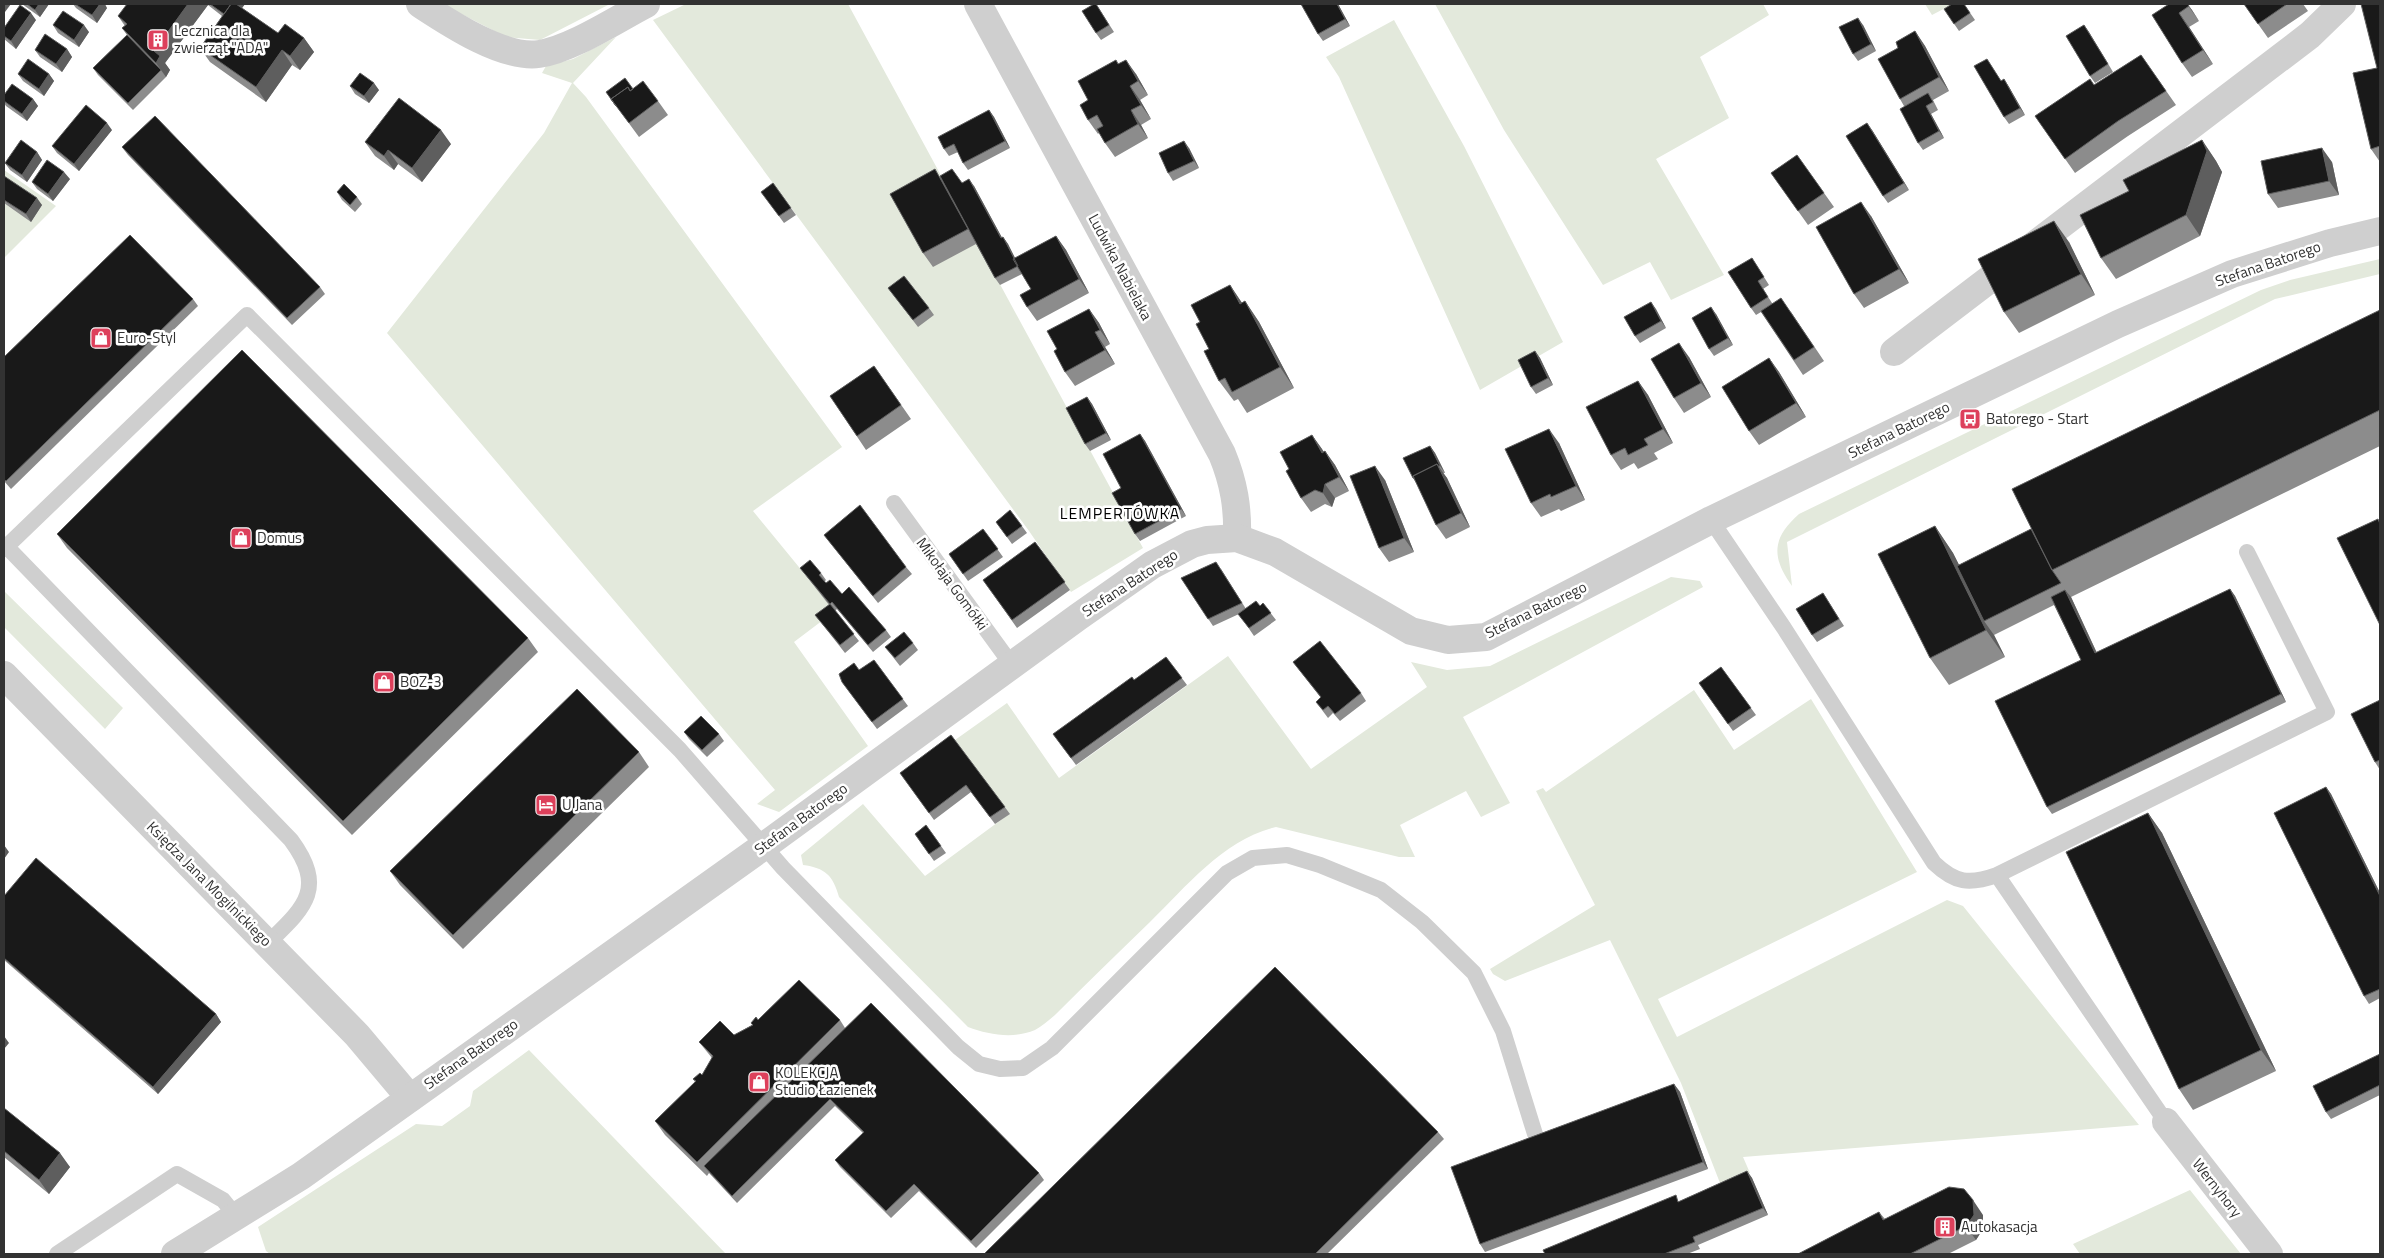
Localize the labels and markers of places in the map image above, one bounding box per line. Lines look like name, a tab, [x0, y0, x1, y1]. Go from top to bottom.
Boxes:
place label: Lecznica dla zwierząt "ADA"	[174, 19, 268, 59]
building icon: Lecznica dla zwierząt "ADA"	[146, 28, 170, 52]
shop icon: Euro-Styl	[89, 326, 113, 350]
place label: Euro-Styl	[117, 326, 176, 349]
bus stop icon: Batorego - Start	[1958, 407, 1982, 431]
place label: Batorego - Start	[1986, 407, 2089, 430]
shop icon: Domus	[229, 526, 253, 550]
place label: Domus	[257, 526, 302, 549]
shop icon: BOZ-3	[372, 670, 396, 694]
place label: BOZ-3	[400, 670, 442, 693]
hotel icon: U Jana	[534, 793, 558, 817]
place label: U Jana	[562, 793, 603, 816]
place label: KOLEKCJA Studio Łazienek	[775, 1061, 874, 1101]
shop icon: KOLEKCJA Studio Łazienek	[747, 1070, 771, 1094]
building icon: Autokasacja	[1933, 1215, 1957, 1239]
place label: Autokasacja	[1961, 1215, 2038, 1238]

